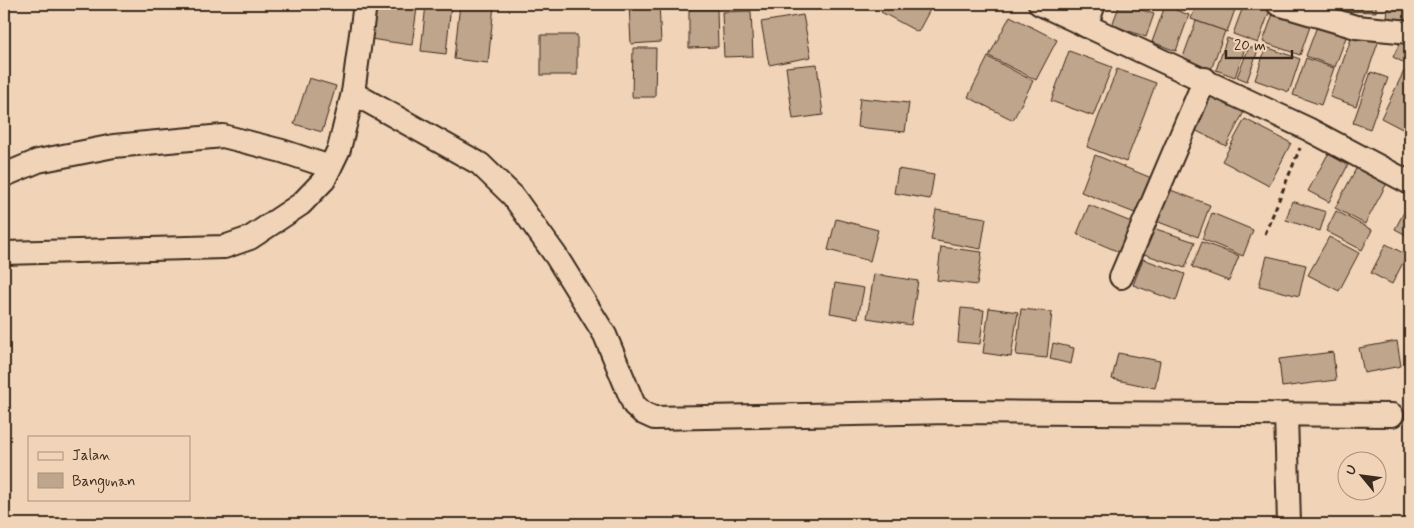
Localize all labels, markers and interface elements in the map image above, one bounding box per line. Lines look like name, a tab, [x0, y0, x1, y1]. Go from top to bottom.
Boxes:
scale bar	[1226, 28, 1293, 60]
text: 20 m	[1234, 36, 1266, 56]
legend	[28, 436, 190, 500]
text: Jalan	[72, 446, 111, 466]
north arrow	[1336, 450, 1386, 500]
text: U	[1341, 462, 1362, 479]
text: Bangunan	[72, 472, 135, 493]

